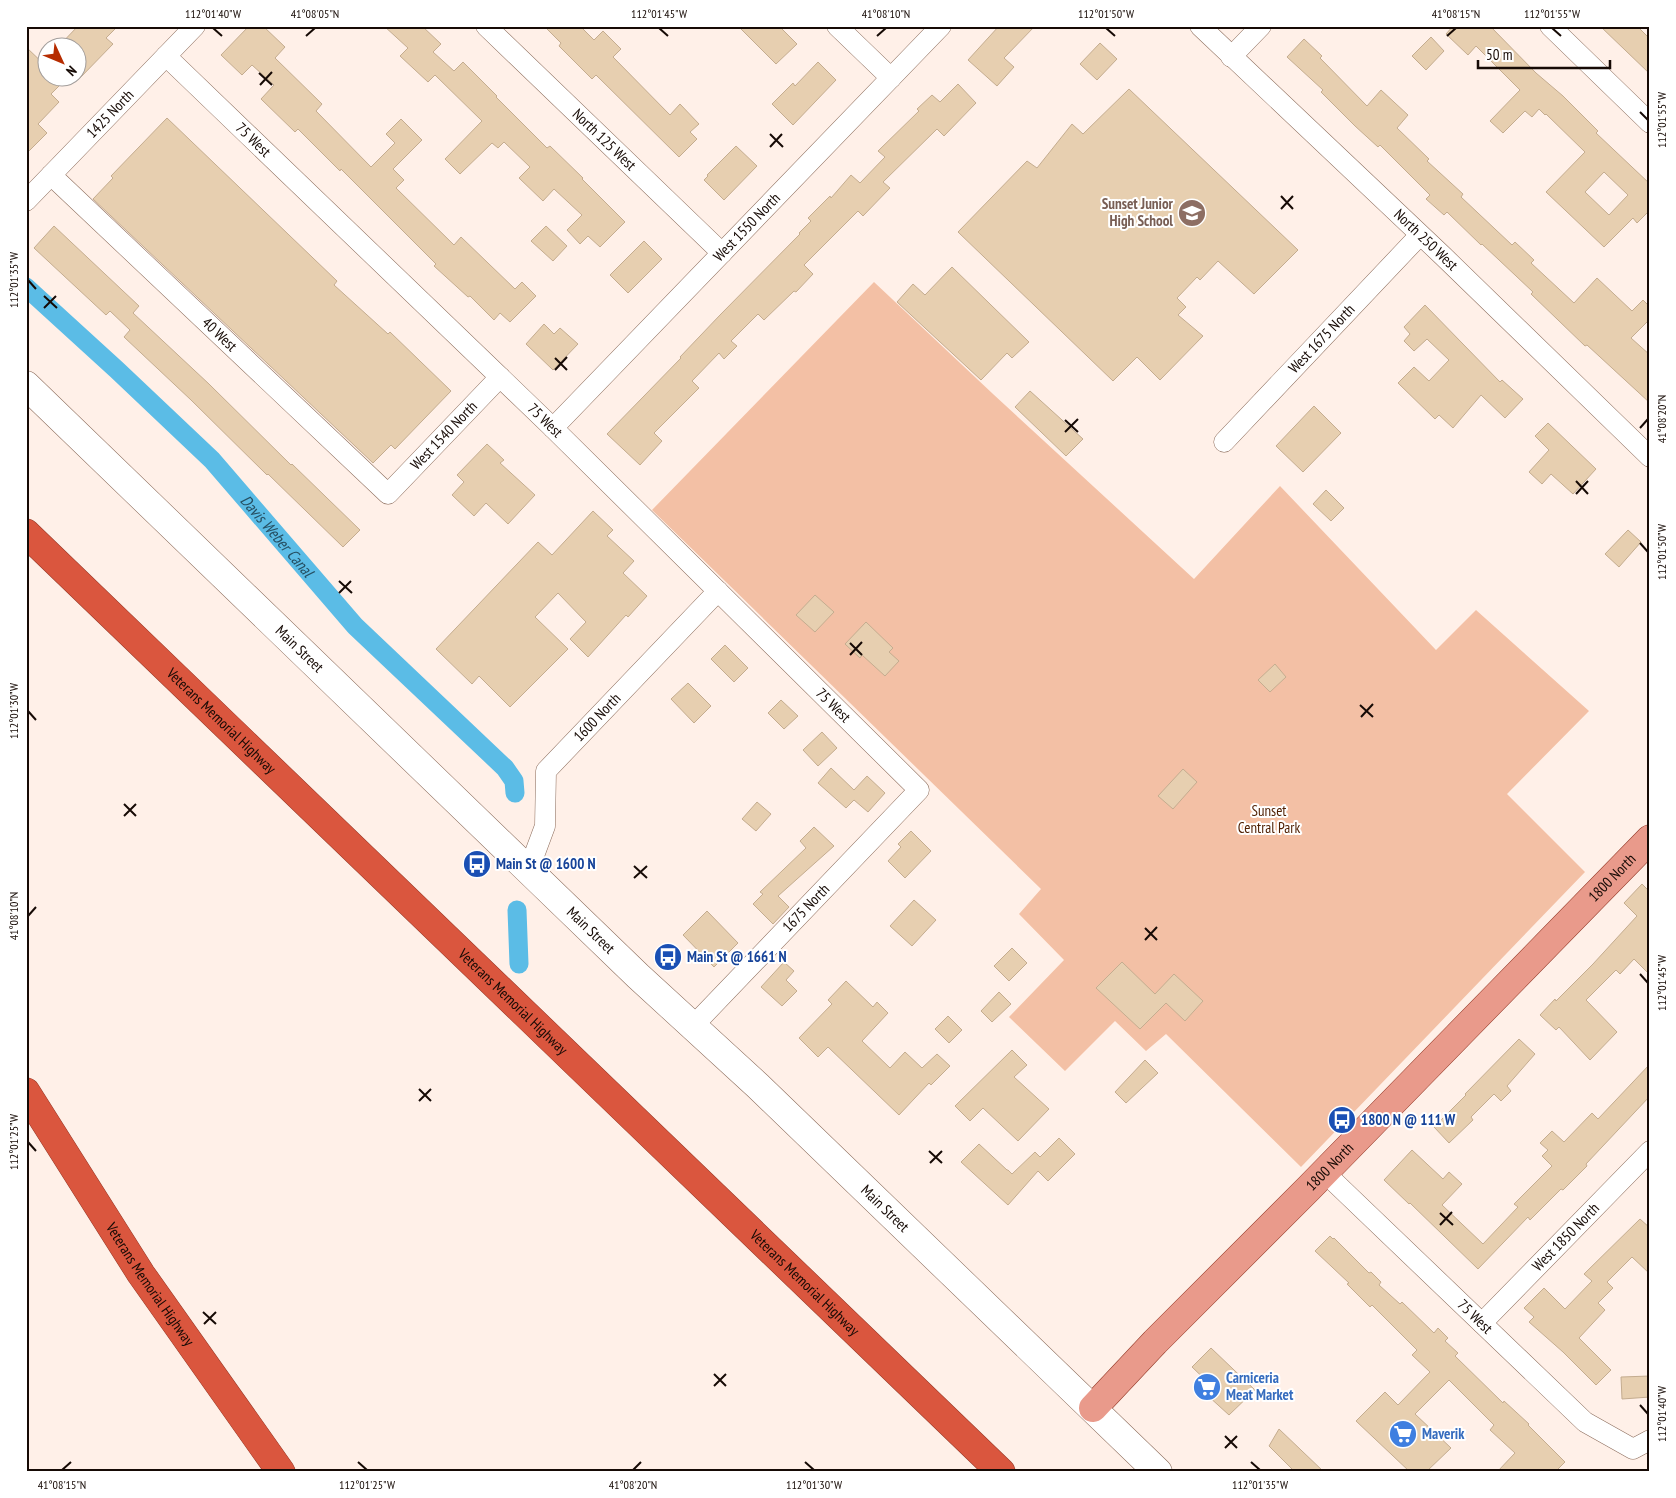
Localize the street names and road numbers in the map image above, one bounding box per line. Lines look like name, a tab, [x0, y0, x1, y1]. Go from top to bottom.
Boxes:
street label: 1425 North	[82, 85, 137, 142]
street label: North 125 West	[569, 104, 640, 174]
street label: 75 West	[232, 118, 275, 161]
street label: West 1550 North	[709, 189, 784, 265]
street label: North 250 West	[1390, 205, 1462, 274]
street label: West 1675 North	[1284, 300, 1358, 377]
street label: 40 West	[198, 313, 241, 355]
street label: West 1540 North	[406, 397, 481, 474]
street label: 75 West	[524, 399, 567, 441]
street label: Main Street	[272, 621, 328, 676]
street label: Veterans Memorial Highway	[162, 663, 280, 778]
street label: 75 West	[812, 684, 855, 726]
street label: 1600 North	[569, 689, 624, 745]
street label: 1800 North	[1584, 849, 1639, 906]
street label: 1675 North	[778, 879, 833, 936]
street label: Main Street	[563, 902, 619, 958]
street label: Veterans Memorial Highway	[454, 944, 572, 1059]
street label: 1800 North	[1302, 1138, 1357, 1195]
street label: Main Street	[857, 1181, 913, 1236]
street label: West 1850 North	[1528, 1199, 1603, 1275]
street label: Veterans Memorial Highway	[102, 1218, 199, 1350]
street label: Veterans Memorial Highway	[746, 1225, 864, 1340]
street label: 75 West	[1454, 1295, 1497, 1337]

